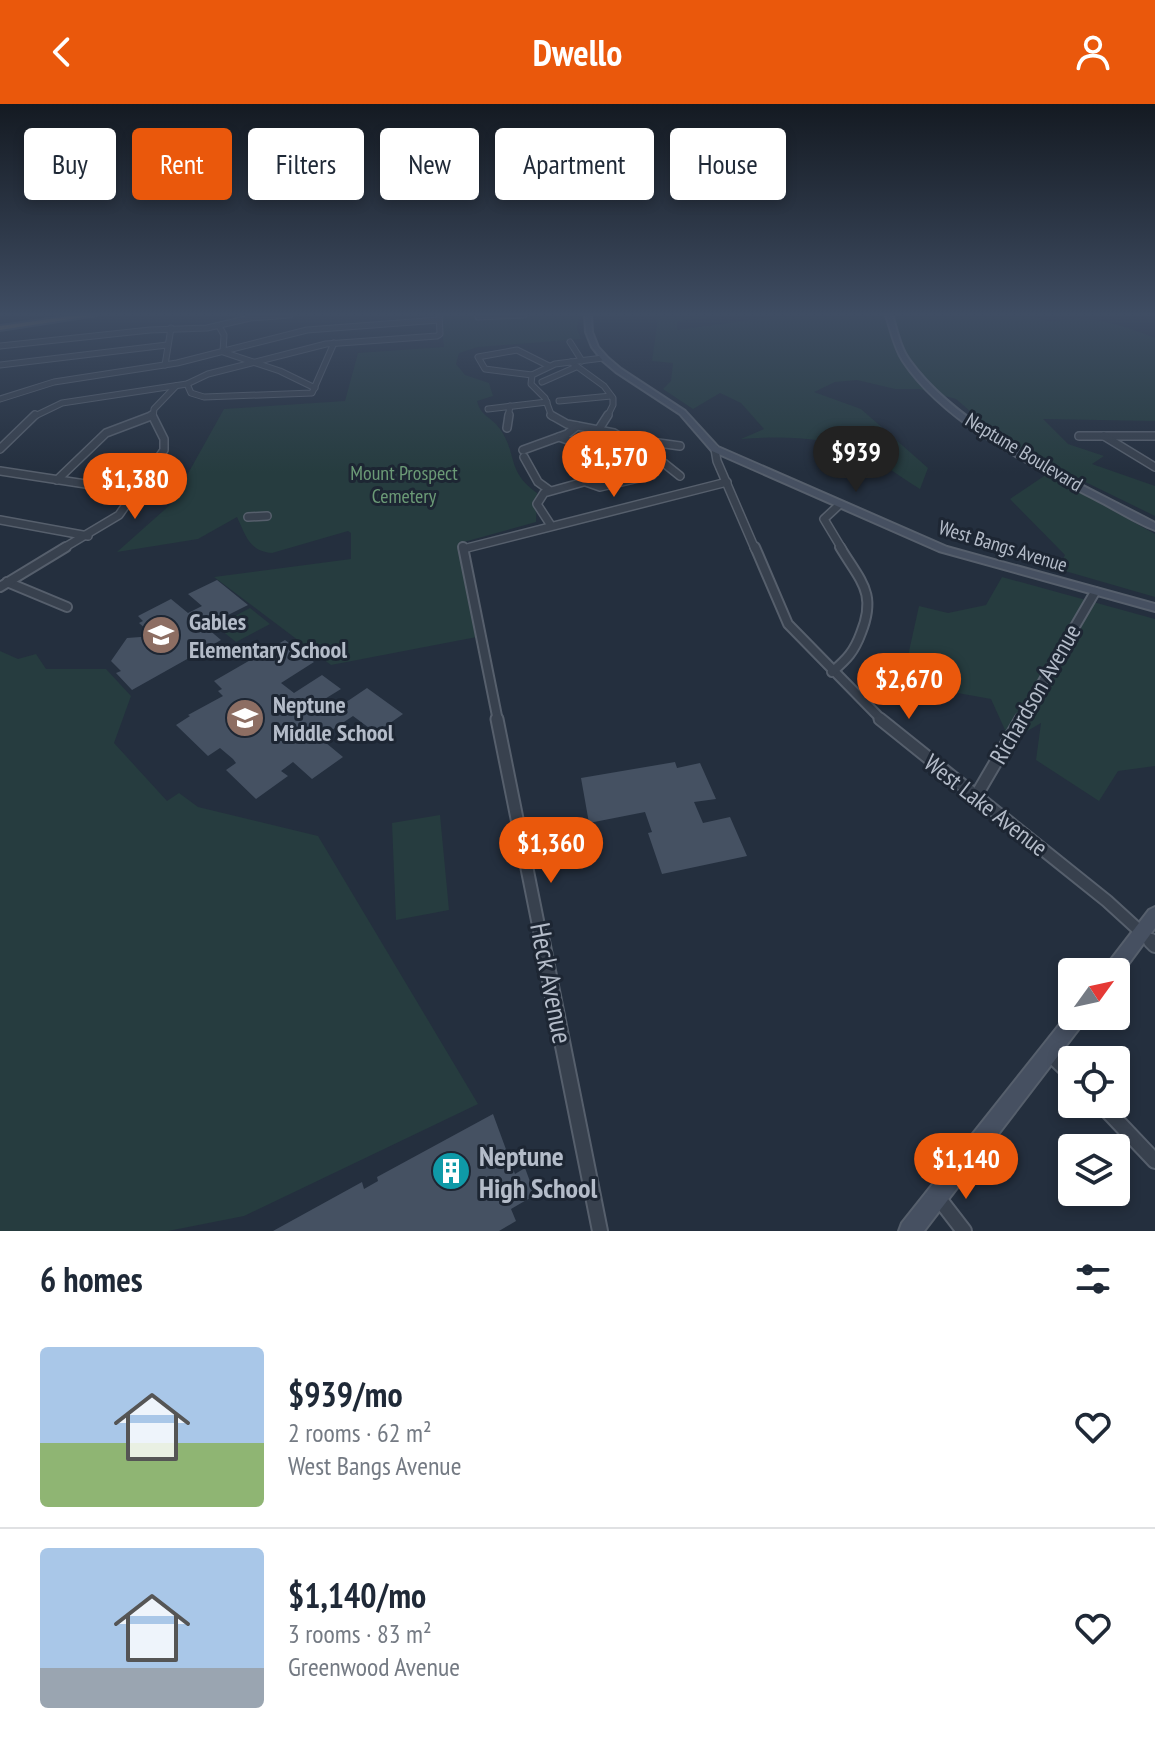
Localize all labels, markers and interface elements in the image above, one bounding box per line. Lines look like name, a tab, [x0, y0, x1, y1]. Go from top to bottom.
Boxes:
text: Dwello	[533, 29, 622, 76]
icon: back	[40, 30, 84, 74]
icon: person	[1071, 30, 1115, 74]
chip: Buy	[24, 128, 116, 200]
chip: Rent	[132, 128, 232, 200]
chip: Filters	[248, 128, 364, 200]
chip: New	[380, 128, 479, 200]
chip: Apartment	[495, 128, 654, 200]
chip: House	[670, 128, 786, 200]
street label: Neptune Boulevard	[961, 407, 1087, 497]
pin: $939	[809, 426, 903, 494]
pin: $1,570	[549, 431, 679, 499]
text: $939	[831, 435, 881, 468]
text: $1,570	[580, 440, 648, 473]
pin: $1,380	[70, 453, 200, 521]
park label: Mount Prospect Cemetery	[350, 460, 458, 509]
text: $1,380	[101, 462, 169, 495]
street label: West Bangs Avenue	[935, 514, 1071, 578]
place label: Gables Elementary School	[189, 606, 347, 665]
school or university icon: Gables Elementary School	[140, 614, 182, 656]
street label: Richardson Avenue	[982, 618, 1088, 770]
pin: $2,670	[844, 653, 974, 721]
text: $2,670	[875, 662, 943, 695]
place label: Neptune Middle School	[273, 689, 394, 748]
school or university icon: Neptune Middle School	[224, 697, 266, 739]
street label: West Lake Avenue	[918, 747, 1054, 863]
pin: $1,360	[486, 817, 616, 885]
text: $1,360	[517, 826, 585, 859]
street label: Heck Avenue	[522, 919, 582, 1047]
north arrow	[1058, 958, 1130, 1030]
map controls	[1058, 958, 1130, 1206]
button: locate	[1058, 1046, 1130, 1118]
pin: $1,140	[901, 1133, 1031, 1201]
button: layers	[1058, 1134, 1130, 1206]
place label: Neptune High School	[479, 1137, 598, 1206]
text: $1,140	[932, 1142, 1000, 1175]
building icon: Neptune High School	[430, 1150, 472, 1192]
text: 6 homes	[40, 1257, 143, 1301]
icon: filters	[1071, 1257, 1115, 1301]
text: $939/mo	[288, 1372, 403, 1416]
icon: home	[104, 1379, 200, 1475]
icon: heart	[1071, 1405, 1115, 1449]
text: 2 rooms · 62 m²	[288, 1416, 432, 1449]
text: West Bangs Avenue	[288, 1449, 461, 1482]
text: $1,140/mo	[288, 1573, 426, 1617]
icon: home	[104, 1580, 200, 1676]
icon: heart	[1071, 1606, 1115, 1650]
text: 3 rooms · 83 m²	[288, 1617, 432, 1650]
text: Greenwood Avenue	[288, 1650, 460, 1683]

